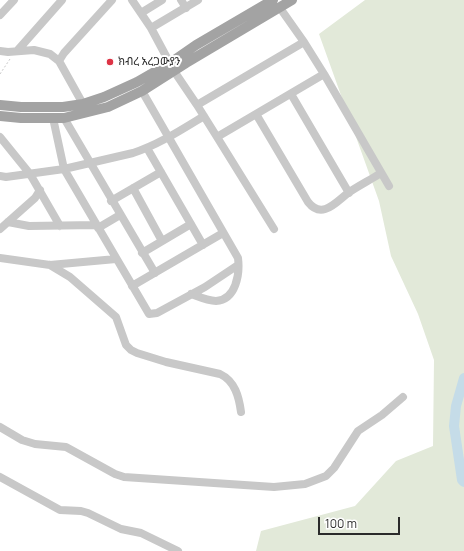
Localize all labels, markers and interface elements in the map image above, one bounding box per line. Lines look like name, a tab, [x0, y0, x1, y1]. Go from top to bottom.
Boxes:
place label: ክብረ አረጋውያን	[118, 55, 180, 69]
marker: ክብረ አረጋውያን	[105, 57, 115, 67]
scale bar	[320, 509, 402, 535]
text: 100 m	[325, 515, 357, 532]

